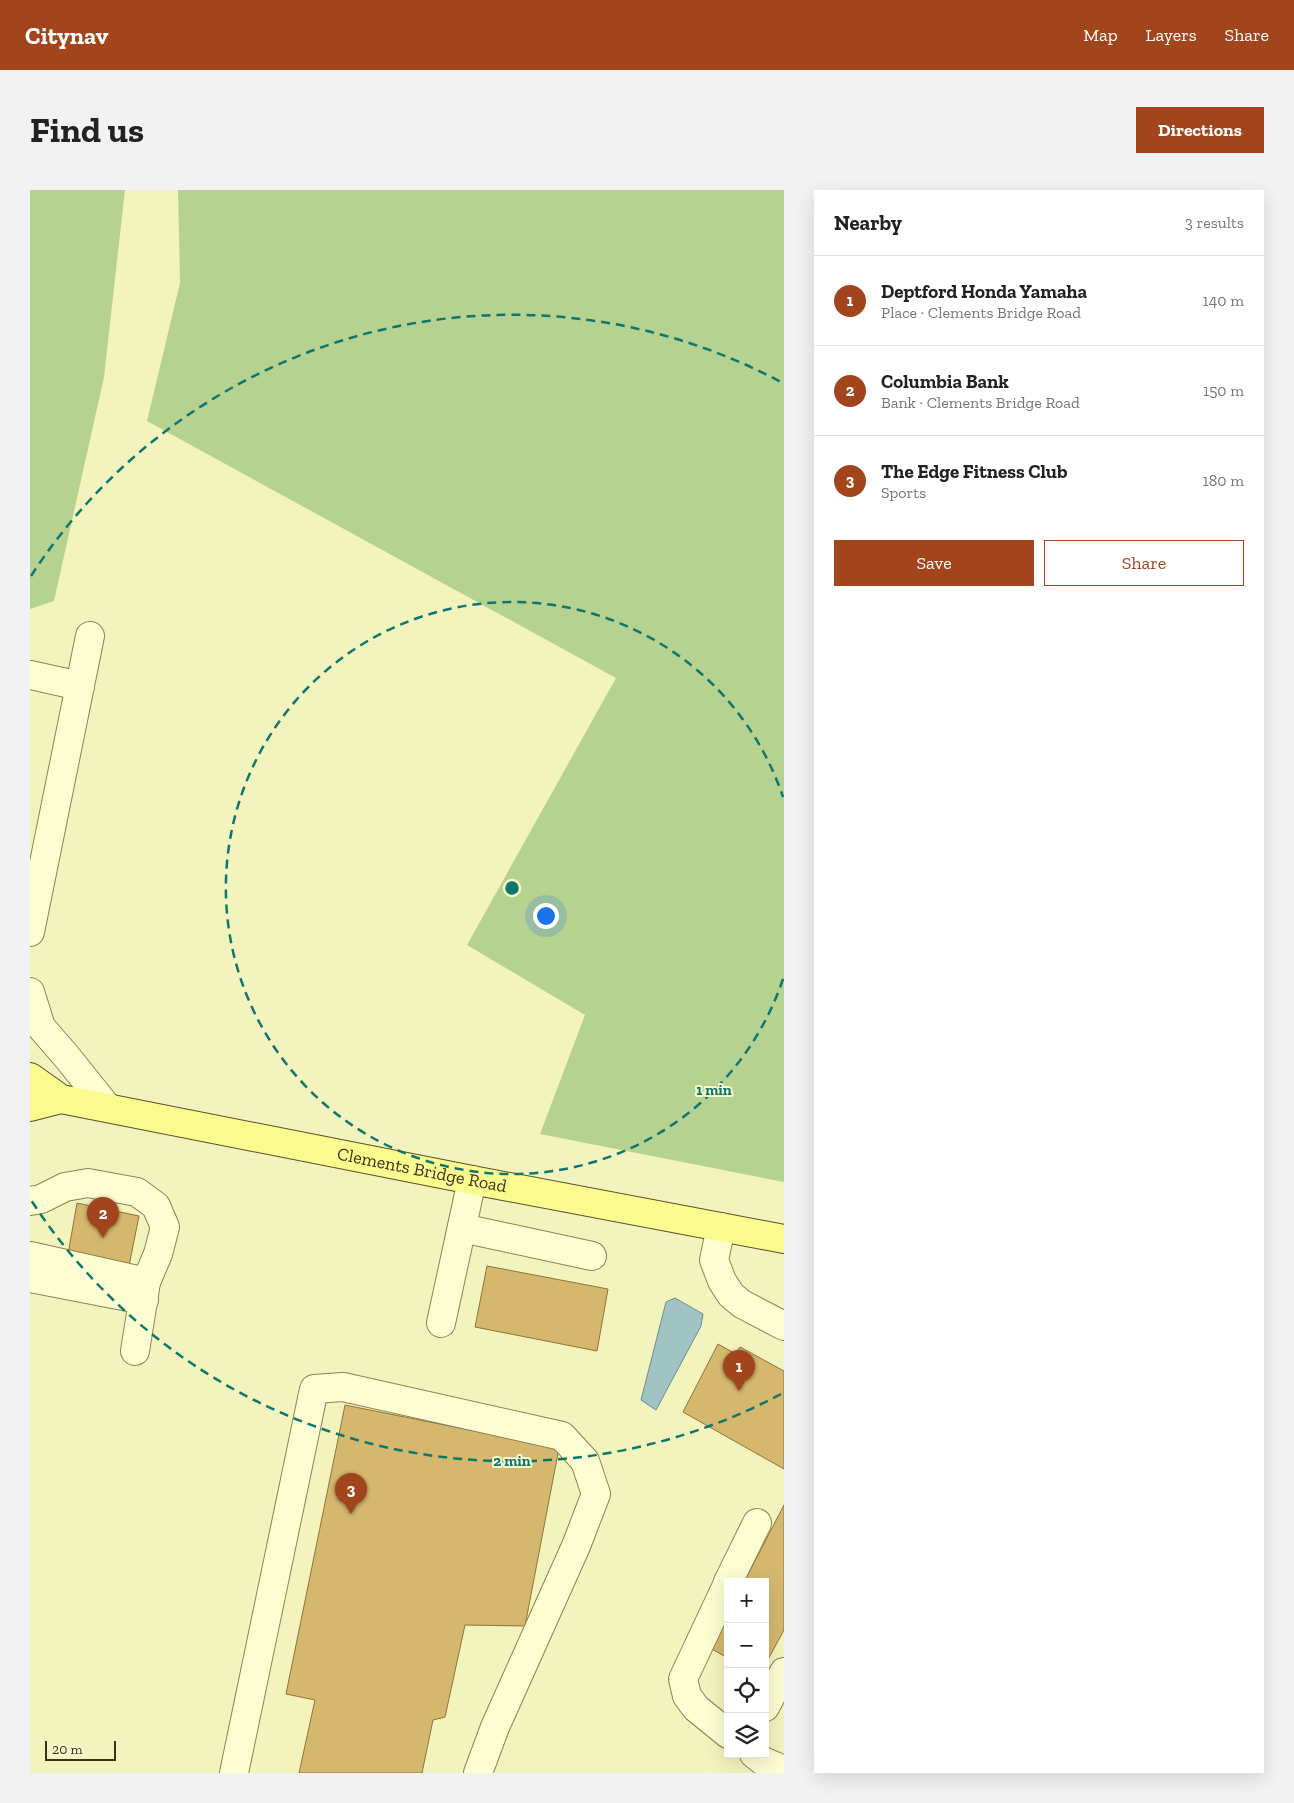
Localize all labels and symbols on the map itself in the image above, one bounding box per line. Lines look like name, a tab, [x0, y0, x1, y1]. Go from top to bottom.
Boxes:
centre of rings	[503, 879, 521, 897]
your location	[533, 903, 559, 929]
text: 1 min	[696, 1081, 732, 1099]
street label: Clements Bridge Road	[335, 1143, 509, 1197]
pin: 2	[87, 1197, 119, 1238]
pin: 1	[723, 1350, 755, 1391]
text: 2 min	[493, 1452, 531, 1470]
pin: 3	[335, 1473, 367, 1514]
scale bar	[45, 1738, 116, 1761]

